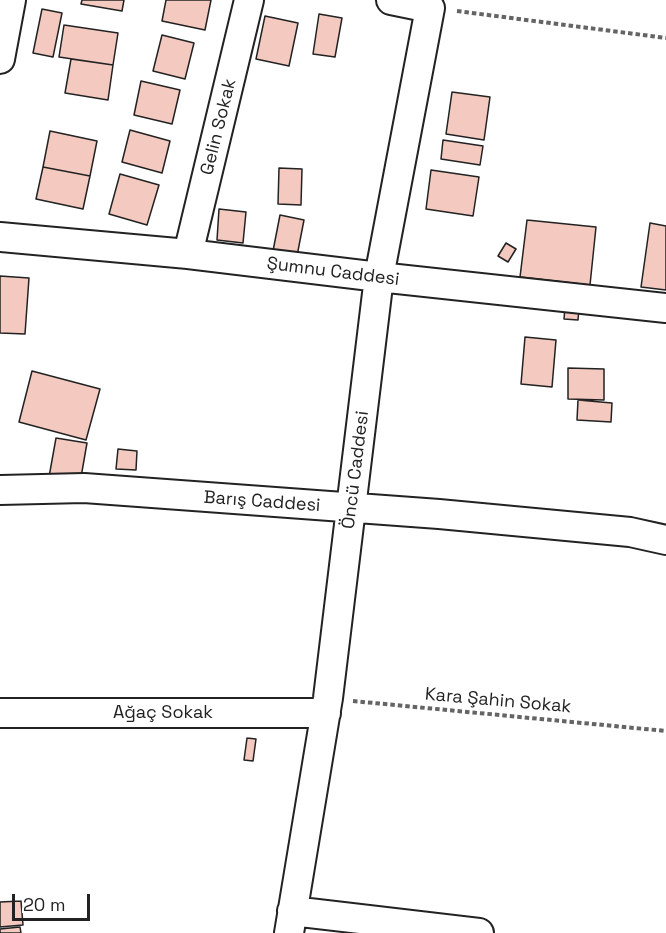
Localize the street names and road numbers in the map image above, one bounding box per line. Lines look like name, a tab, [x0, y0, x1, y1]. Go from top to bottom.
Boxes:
street label: Gelin Sokak	[197, 77, 241, 177]
street label: Şumnu Caddesi	[265, 253, 401, 291]
street label: Öncü Caddesi	[338, 410, 374, 530]
street label: Barış Caddesi	[203, 487, 321, 517]
street label: Kara Şahin Sokak	[424, 684, 572, 718]
street label: Ağaç Sokak	[113, 702, 213, 724]

